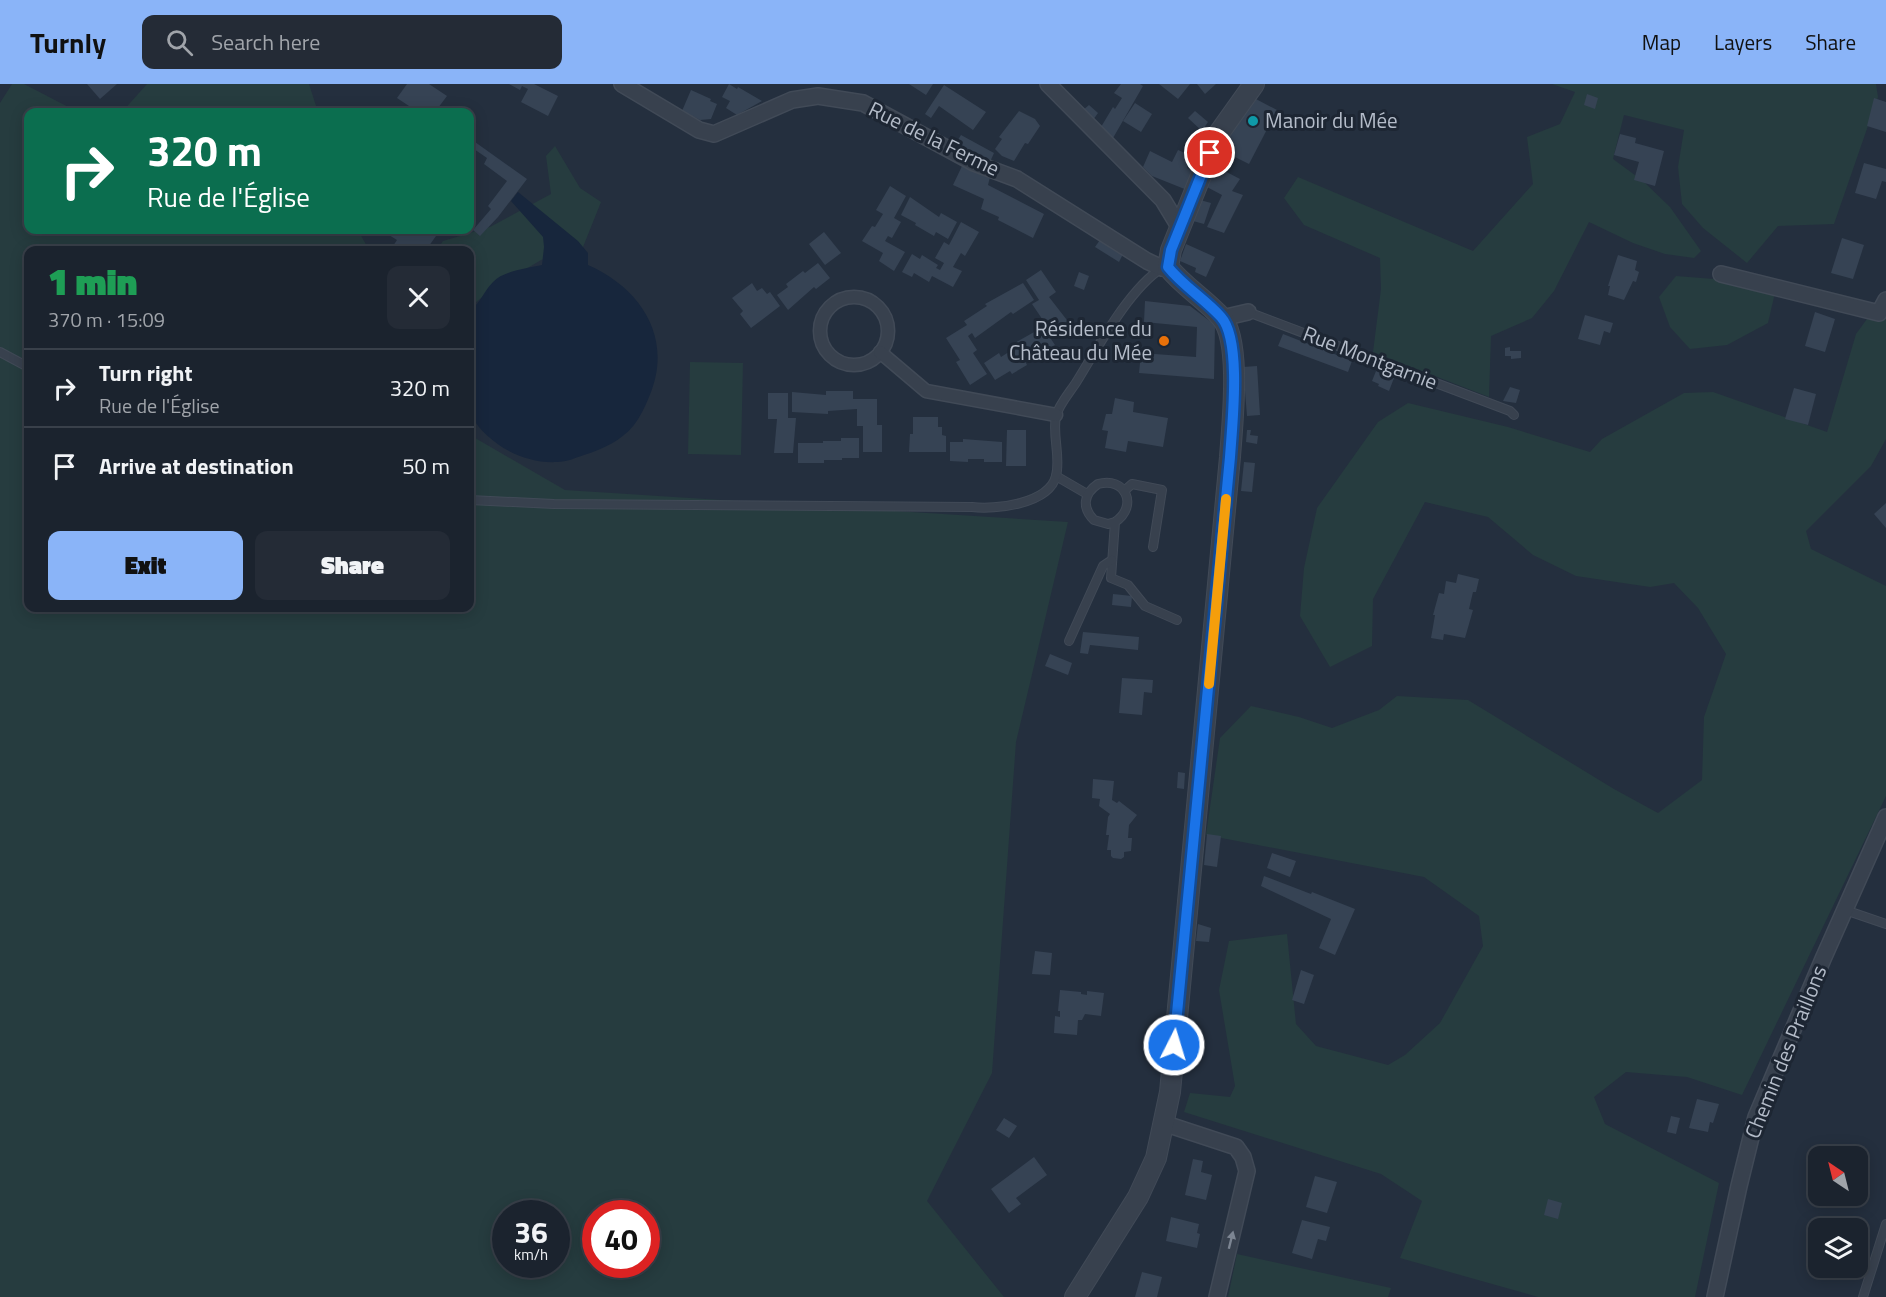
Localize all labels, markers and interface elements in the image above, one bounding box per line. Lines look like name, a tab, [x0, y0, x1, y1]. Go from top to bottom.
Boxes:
search box	[142, 15, 562, 69]
text: Turnly	[30, 21, 106, 64]
text: Search here	[211, 25, 320, 59]
icon: search	[163, 26, 196, 59]
text: Map	[1642, 26, 1681, 58]
text: Layers	[1714, 26, 1772, 58]
text: Share	[1805, 26, 1856, 58]
street label: Rue de la Ferme	[863, 93, 1005, 184]
place label: Manoir du Mée	[1265, 104, 1398, 136]
marker: Manoir du Mée	[1246, 114, 1260, 128]
text: 320 m	[147, 118, 262, 182]
pin	[1184, 127, 1235, 178]
icon: right	[48, 132, 126, 210]
icon: arrive	[1193, 136, 1226, 169]
text: Rue de l'Église	[147, 176, 310, 217]
text: 1 min	[48, 254, 137, 309]
button: close	[387, 266, 450, 329]
text: 370 m · 15:09	[48, 304, 165, 335]
place label: Résidence du Château du Mée	[1009, 312, 1152, 368]
street label: Rue Montgarnie	[1299, 317, 1442, 397]
marker: Résidence du Château du Mée	[1157, 334, 1171, 348]
text: Turn right	[99, 356, 193, 390]
text: 320 m	[390, 371, 450, 405]
icon: right	[48, 372, 81, 405]
text: Rue de l'Église	[99, 390, 220, 421]
text: Arrive at destination	[99, 449, 294, 483]
text: 50 m	[402, 449, 450, 483]
icon: arrive	[48, 450, 81, 483]
button: Exit	[48, 531, 243, 600]
button: Share	[255, 531, 450, 600]
street label: Chemin des Praillons	[1736, 960, 1834, 1143]
position arrow	[1142, 1013, 1206, 1077]
north arrow	[1808, 1146, 1868, 1206]
map controls	[1808, 1146, 1868, 1278]
speed limit sign: 40	[582, 1200, 660, 1278]
text: 36	[514, 1209, 548, 1255]
button: layers	[1808, 1218, 1868, 1278]
one-way arrow	[1227, 1231, 1237, 1249]
text: km/h	[514, 1243, 548, 1266]

